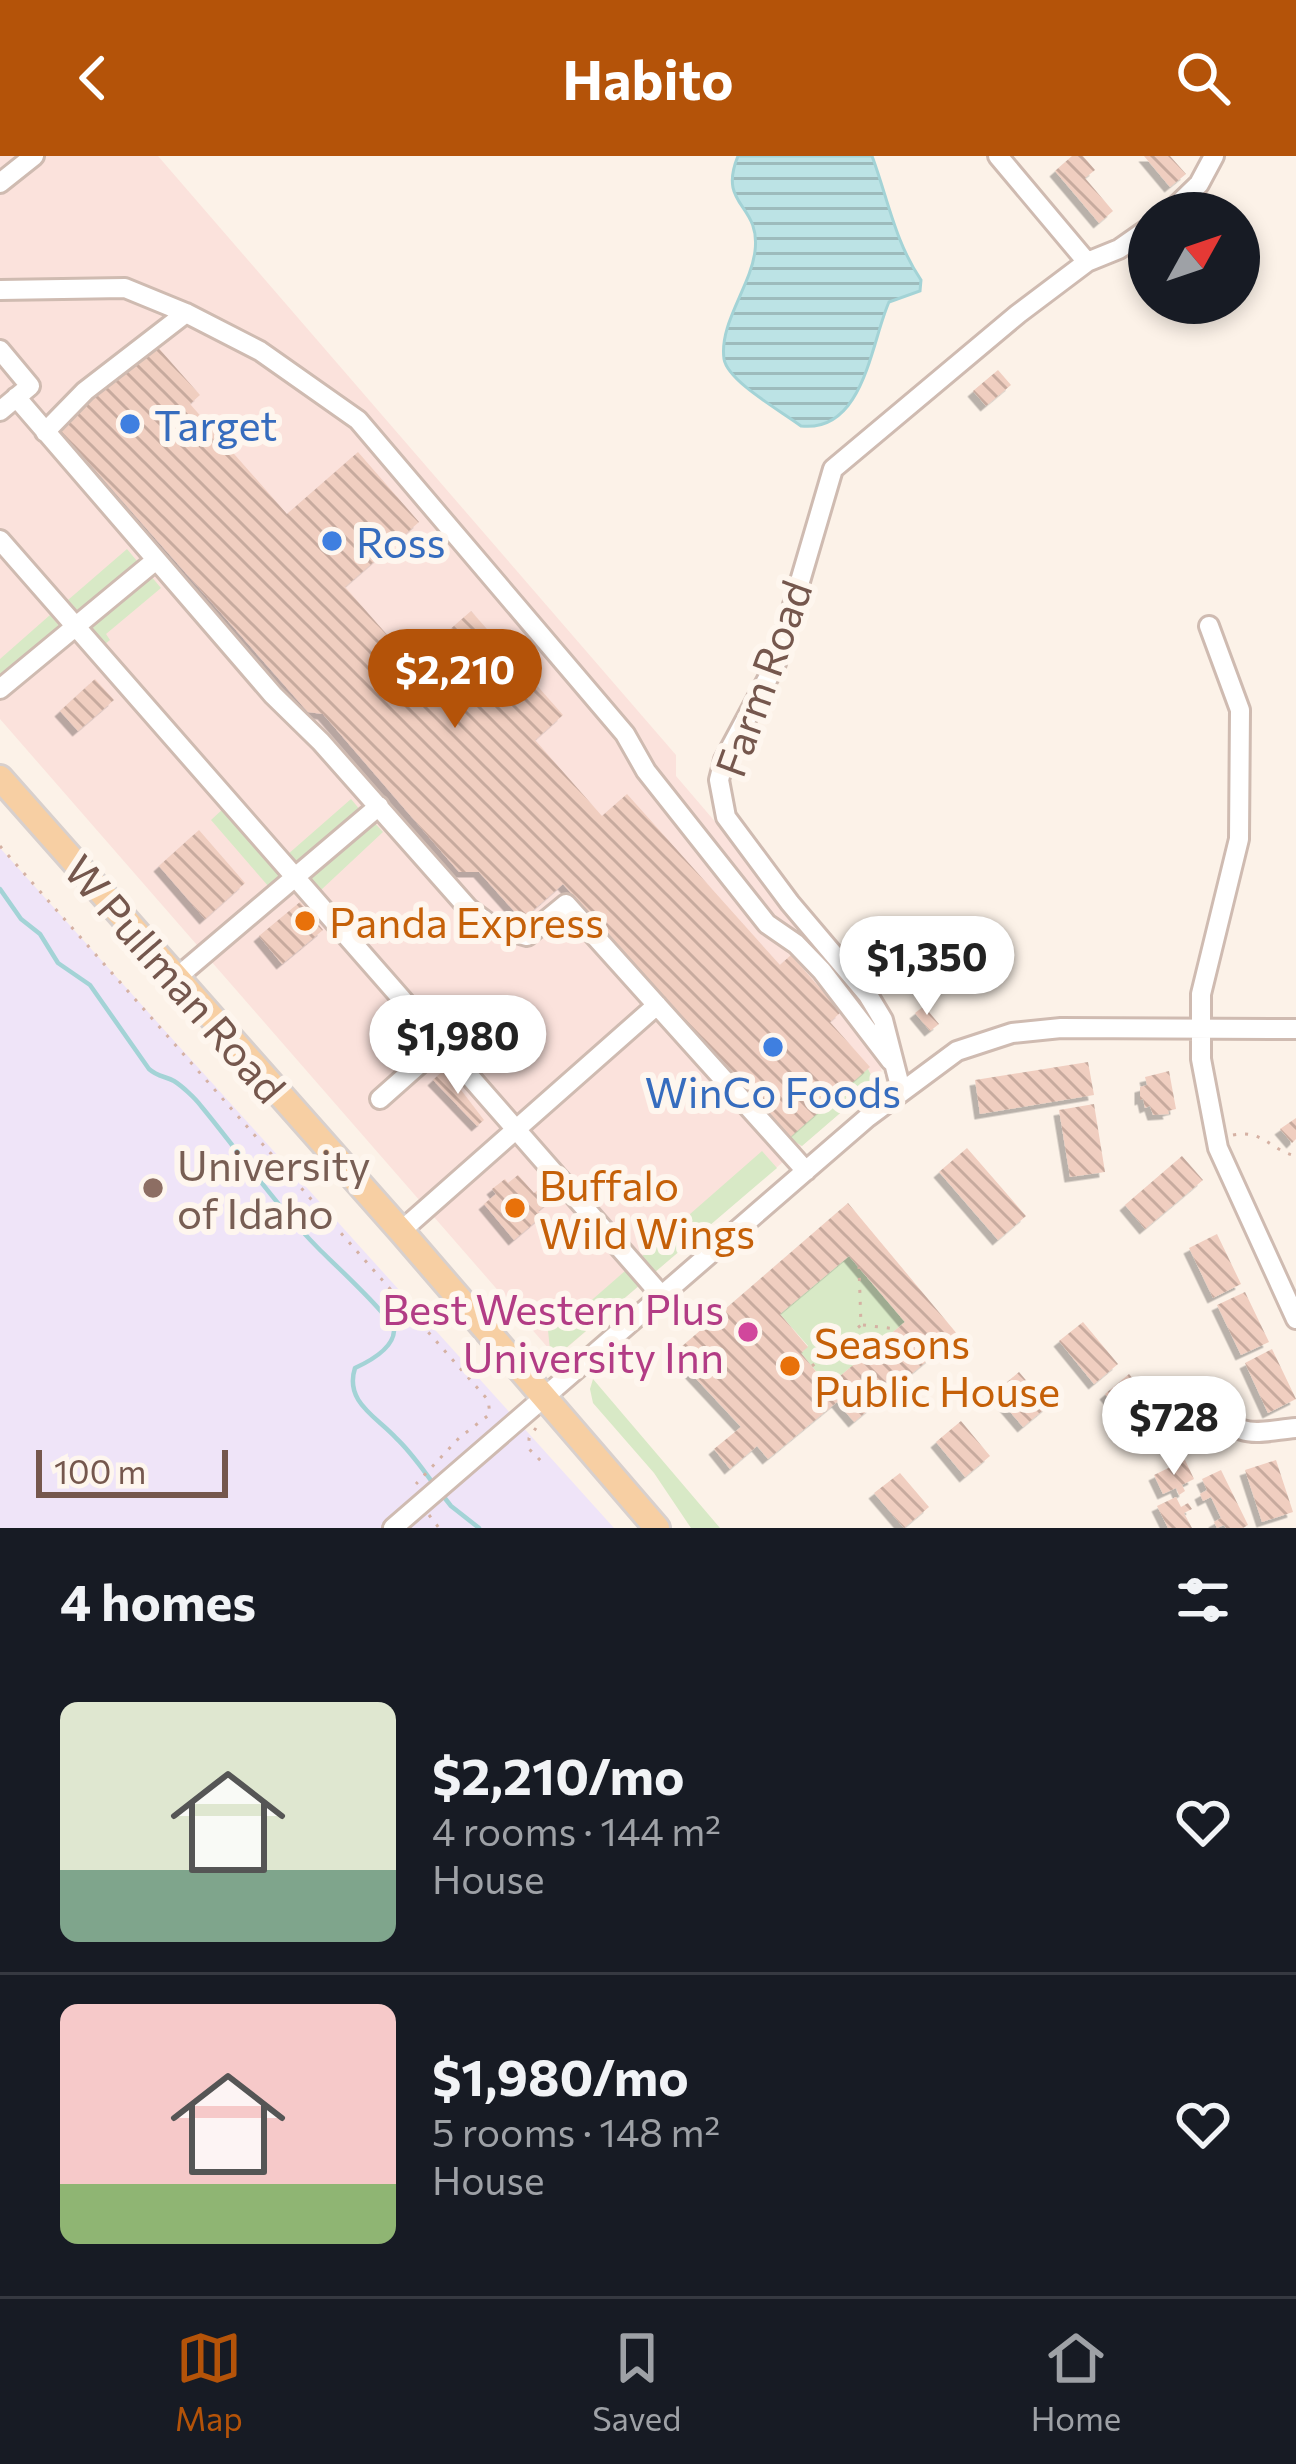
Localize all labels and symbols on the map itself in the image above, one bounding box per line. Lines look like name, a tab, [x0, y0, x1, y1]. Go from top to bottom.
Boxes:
north arrow	[1128, 192, 1260, 324]
place label: Target	[154, 398, 277, 450]
marker: Target	[117, 411, 143, 437]
place label: Ross	[356, 515, 446, 567]
marker: Ross	[319, 528, 345, 554]
street label: Farm Road	[703, 573, 821, 783]
pin: $2,210	[357, 629, 553, 731]
street label: W Pullman Road	[54, 844, 298, 1112]
place label: Panda Express	[329, 895, 604, 947]
marker: Panda Express	[292, 908, 318, 934]
pin: $1,350	[829, 916, 1025, 1018]
pin: $1,980	[360, 995, 556, 1097]
marker: WinCo Foods	[760, 1034, 786, 1060]
place label: WinCo Foods	[645, 1065, 901, 1117]
place label: University of Idaho	[177, 1138, 370, 1238]
place label: Buffalo Wild Wings	[539, 1158, 755, 1258]
marker: University of Idaho	[140, 1175, 166, 1201]
marker: Buffalo Wild Wings	[502, 1195, 528, 1221]
place label: Best Western Plus University Inn	[382, 1282, 724, 1382]
place label: Seasons Public House	[814, 1316, 1060, 1416]
marker: Best Western Plus University Inn	[735, 1319, 761, 1345]
marker: Seasons Public House	[777, 1353, 803, 1379]
pin: $728	[1103, 1376, 1245, 1478]
scale bar	[36, 1444, 228, 1497]

